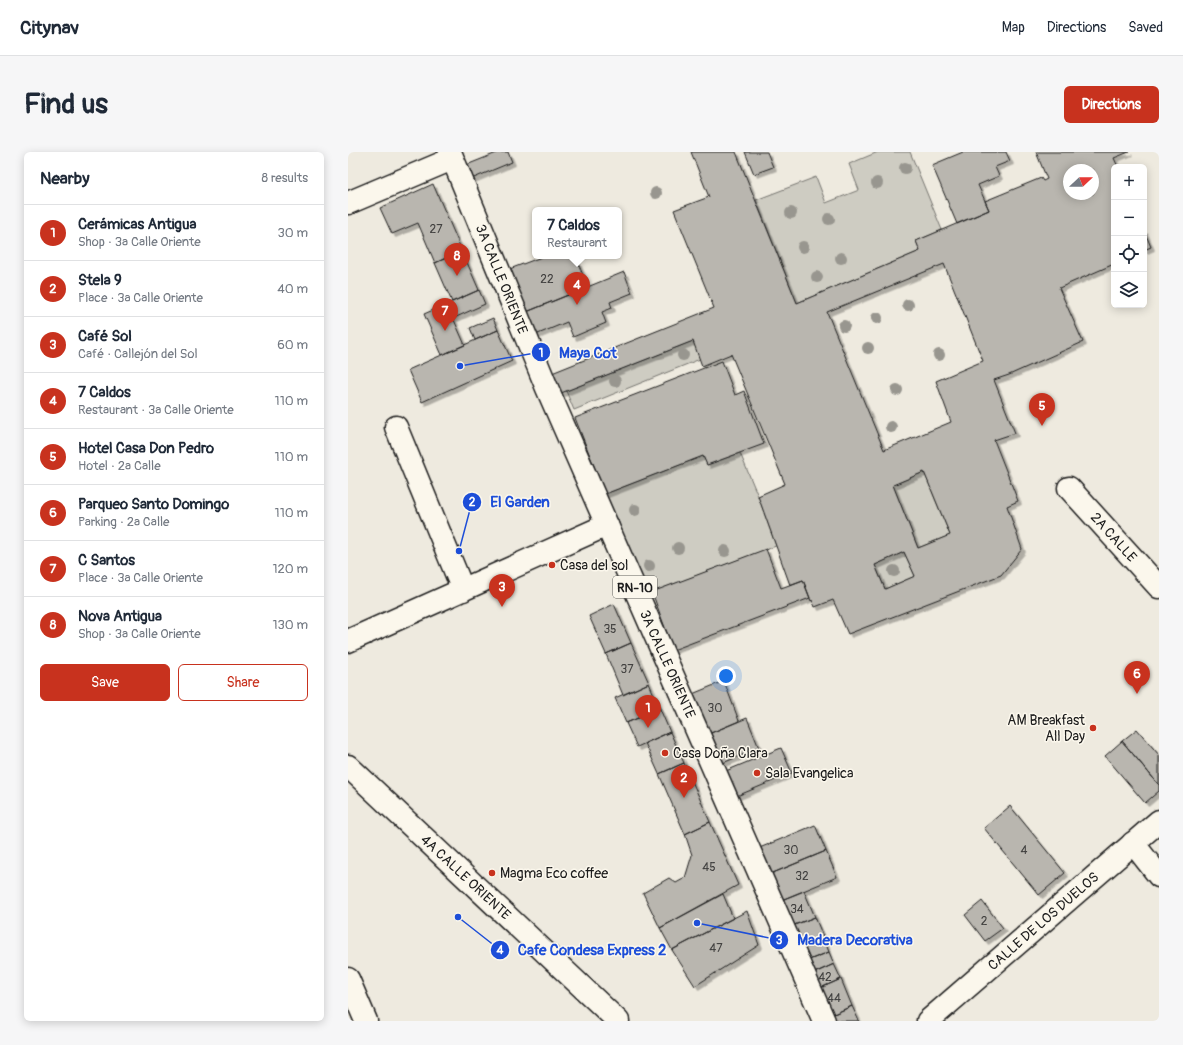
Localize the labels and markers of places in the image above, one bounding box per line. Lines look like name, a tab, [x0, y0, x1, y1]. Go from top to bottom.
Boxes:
pin: 8	[444, 243, 470, 276]
pin: 4	[564, 272, 590, 305]
pin: 7	[432, 298, 458, 331]
callout: Maya Cot	[531, 339, 625, 366]
pin: 5	[1029, 393, 1055, 426]
callout: El Garden	[462, 488, 558, 515]
place label: Casa del sol	[560, 557, 628, 574]
marker: Casa del sol	[547, 560, 557, 570]
pin: 3	[489, 574, 515, 607]
pin: 6	[1124, 661, 1150, 694]
pin: 1	[635, 695, 661, 728]
place label: AM Breakfast All Day	[1007, 712, 1085, 745]
marker: AM Breakfast All Day	[1088, 723, 1098, 733]
place label: Casa Doña Clara	[673, 745, 768, 762]
marker: Casa Doña Clara	[660, 748, 670, 758]
pin: 2	[671, 765, 697, 798]
place label: Sala Evangelica	[765, 765, 854, 782]
marker: Sala Evangelica	[752, 768, 762, 778]
place label: Magma Eco coffee	[500, 865, 608, 882]
marker: Magma Eco coffee	[487, 868, 497, 878]
callout: Madera Decorativa	[769, 926, 921, 953]
callout: Cafe Condesa Express 2	[490, 936, 674, 963]

